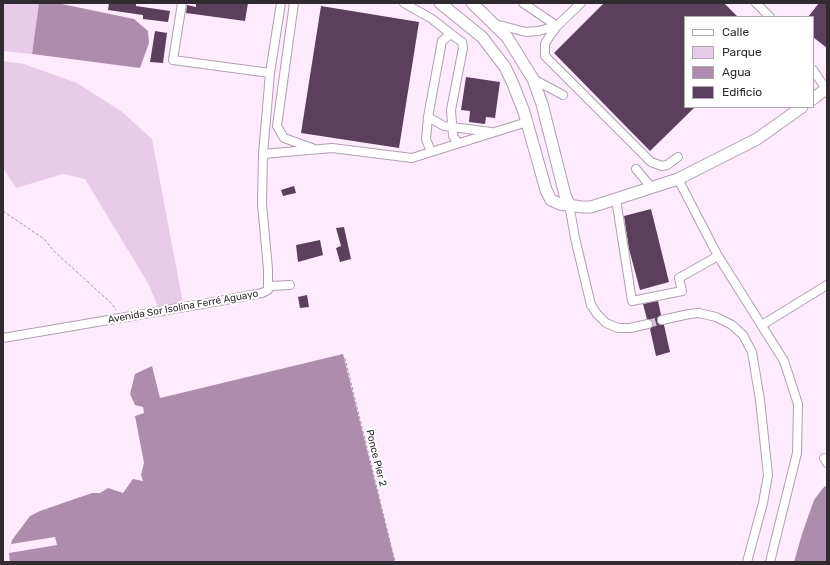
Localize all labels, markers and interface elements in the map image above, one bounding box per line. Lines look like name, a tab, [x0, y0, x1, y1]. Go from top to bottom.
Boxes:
legend	[684, 16, 814, 108]
text: Calle	[722, 25, 749, 39]
text: Parque	[722, 45, 762, 59]
text: Agua	[722, 65, 751, 79]
text: Edificio	[722, 85, 762, 99]
street label: Avenida Sor Isolina Ferré Aguayo	[107, 288, 259, 326]
street label: Ponce Pier 2	[363, 428, 389, 488]

